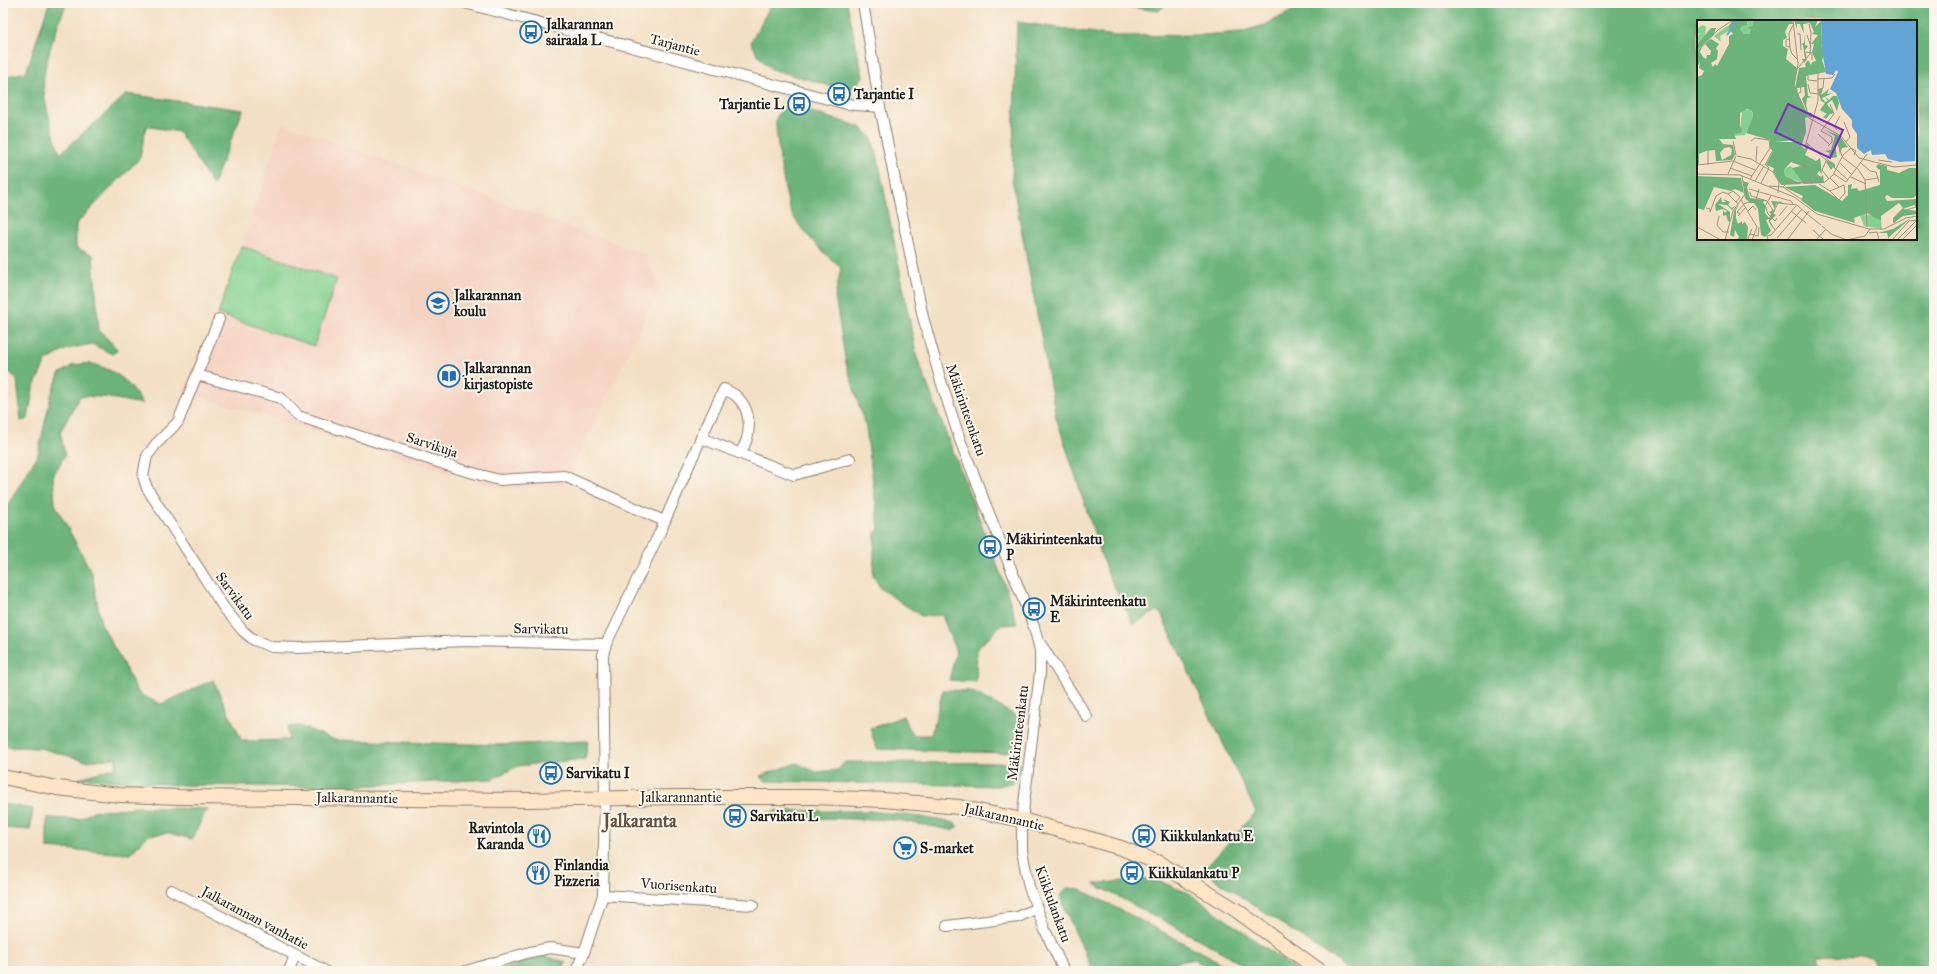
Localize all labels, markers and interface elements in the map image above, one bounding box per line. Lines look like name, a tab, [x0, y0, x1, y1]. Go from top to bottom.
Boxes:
place label: Jalkarannan sairaala L	[544, 16, 614, 49]
bus stop icon: Jalkarannan sairaala L	[518, 19, 544, 45]
inset map	[1697, 20, 1917, 240]
street label: Tarjantie	[648, 30, 702, 60]
bus stop icon: Tarjantie I	[826, 81, 852, 107]
place label: Tarjantie I	[853, 86, 914, 104]
bus stop icon: Tarjantie L	[786, 91, 812, 117]
place label: Tarjantie L	[718, 96, 785, 114]
place label: Jalkarannan koulu	[452, 287, 522, 320]
school or university icon: Jalkarannan koulu	[425, 290, 451, 316]
place label: Jalkarannan kirjastopiste	[462, 360, 533, 394]
street label: Mäkirinteenkatu	[942, 362, 990, 459]
library icon: Jalkarannan kirjastopiste	[436, 363, 462, 389]
street label: Sarvikuja	[404, 429, 460, 461]
place label: Mäkirinteenkatu P	[1006, 531, 1103, 564]
bus stop icon: Mäkirinteenkatu P	[977, 534, 1003, 560]
street label: Sarvikatu	[212, 569, 258, 624]
place label: Mäkirinteenkatu E	[1050, 593, 1147, 626]
bus stop icon: Mäkirinteenkatu E	[1021, 596, 1047, 622]
street label: Sarvikatu	[513, 620, 569, 638]
street label: Mäkirinteenkatu	[1004, 684, 1032, 782]
bus stop icon: Sarvikatu I	[538, 760, 564, 786]
place label: Sarvikatu I	[566, 765, 630, 782]
street label: Jalkarannantie	[314, 789, 398, 808]
street label: Jalkarannantie	[638, 789, 722, 807]
street label: Jalkarannantie	[960, 799, 1046, 835]
bus stop icon: Sarvikatu L	[722, 803, 748, 829]
place label: Sarvikatu L	[750, 808, 819, 825]
district label: Jalkaranta	[601, 810, 677, 833]
place label: Ravintola Karanda	[468, 820, 525, 853]
restaurant icon: Ravintola Karanda	[526, 823, 552, 849]
bus stop icon: Kiikkulankatu E	[1131, 823, 1157, 849]
place label: Kiikkulankatu E	[1160, 828, 1253, 845]
supermarket icon: S-market	[892, 835, 918, 861]
place label: S-market	[920, 840, 974, 857]
place label: Finlandia Pizzeria	[554, 857, 610, 890]
restaurant icon: Finlandia Pizzeria	[525, 860, 551, 886]
bus stop icon: Kiikkulankatu P	[1119, 860, 1145, 886]
street label: Kiikkulankatu	[1031, 863, 1075, 945]
place label: Kiikkulankatu P	[1148, 865, 1239, 882]
street label: Vuorisenkatu	[639, 875, 718, 897]
street label: Jalkarannan vanhatie	[196, 882, 312, 954]

